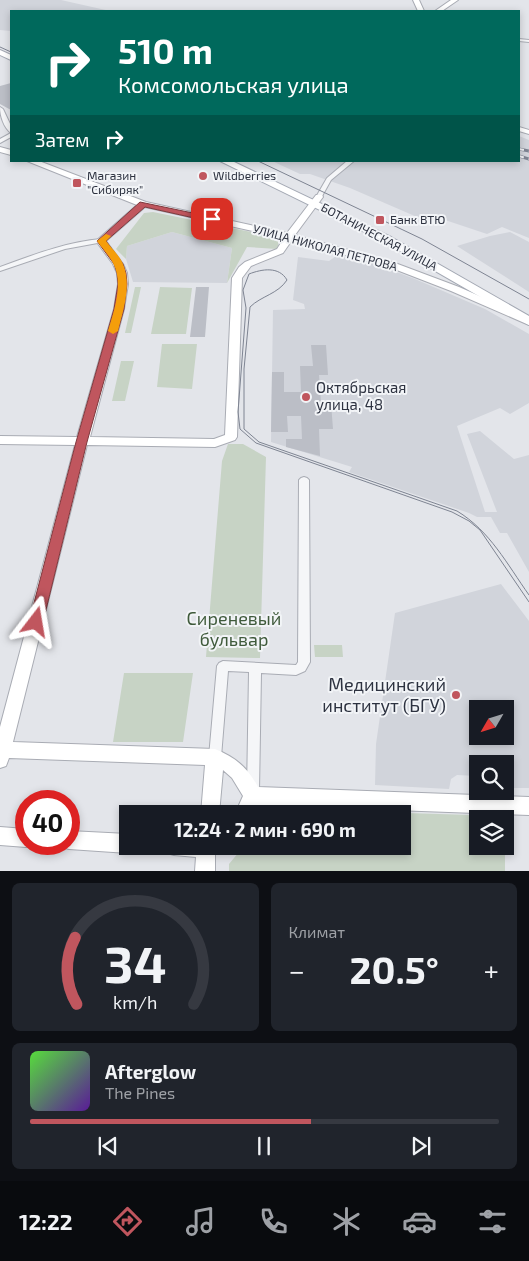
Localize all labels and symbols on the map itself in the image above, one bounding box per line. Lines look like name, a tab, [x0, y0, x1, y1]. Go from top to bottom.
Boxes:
place label: Магазин "Сибиряк"	[87, 168, 143, 196]
place label: Wildberries	[213, 168, 276, 182]
marker: Wildberries	[197, 170, 209, 182]
marker: Магазин "Сибиряк"	[71, 177, 83, 189]
pin	[191, 198, 233, 240]
street label: БОТАНИЧЕСКАЯ УЛИЦА	[319, 200, 440, 273]
place label: Банк ВТЮ	[390, 212, 445, 226]
marker: Банк ВТЮ	[374, 214, 386, 226]
street label: УЛИЦА НИКОЛАЯ ПЕТРОВА	[251, 221, 400, 273]
place label: Октябрьская улица, 48	[316, 378, 407, 414]
marker: Октябрьская улица, 48	[300, 391, 312, 403]
position arrow	[9, 595, 61, 647]
park label: Сиреневый бульвар	[187, 607, 281, 650]
place label: Медицинский институт (БГУ)	[322, 673, 446, 716]
marker: Медицинский институт (БГУ)	[450, 689, 462, 701]
north arrow	[469, 700, 514, 745]
speed limit sign: 40	[15, 790, 80, 855]

